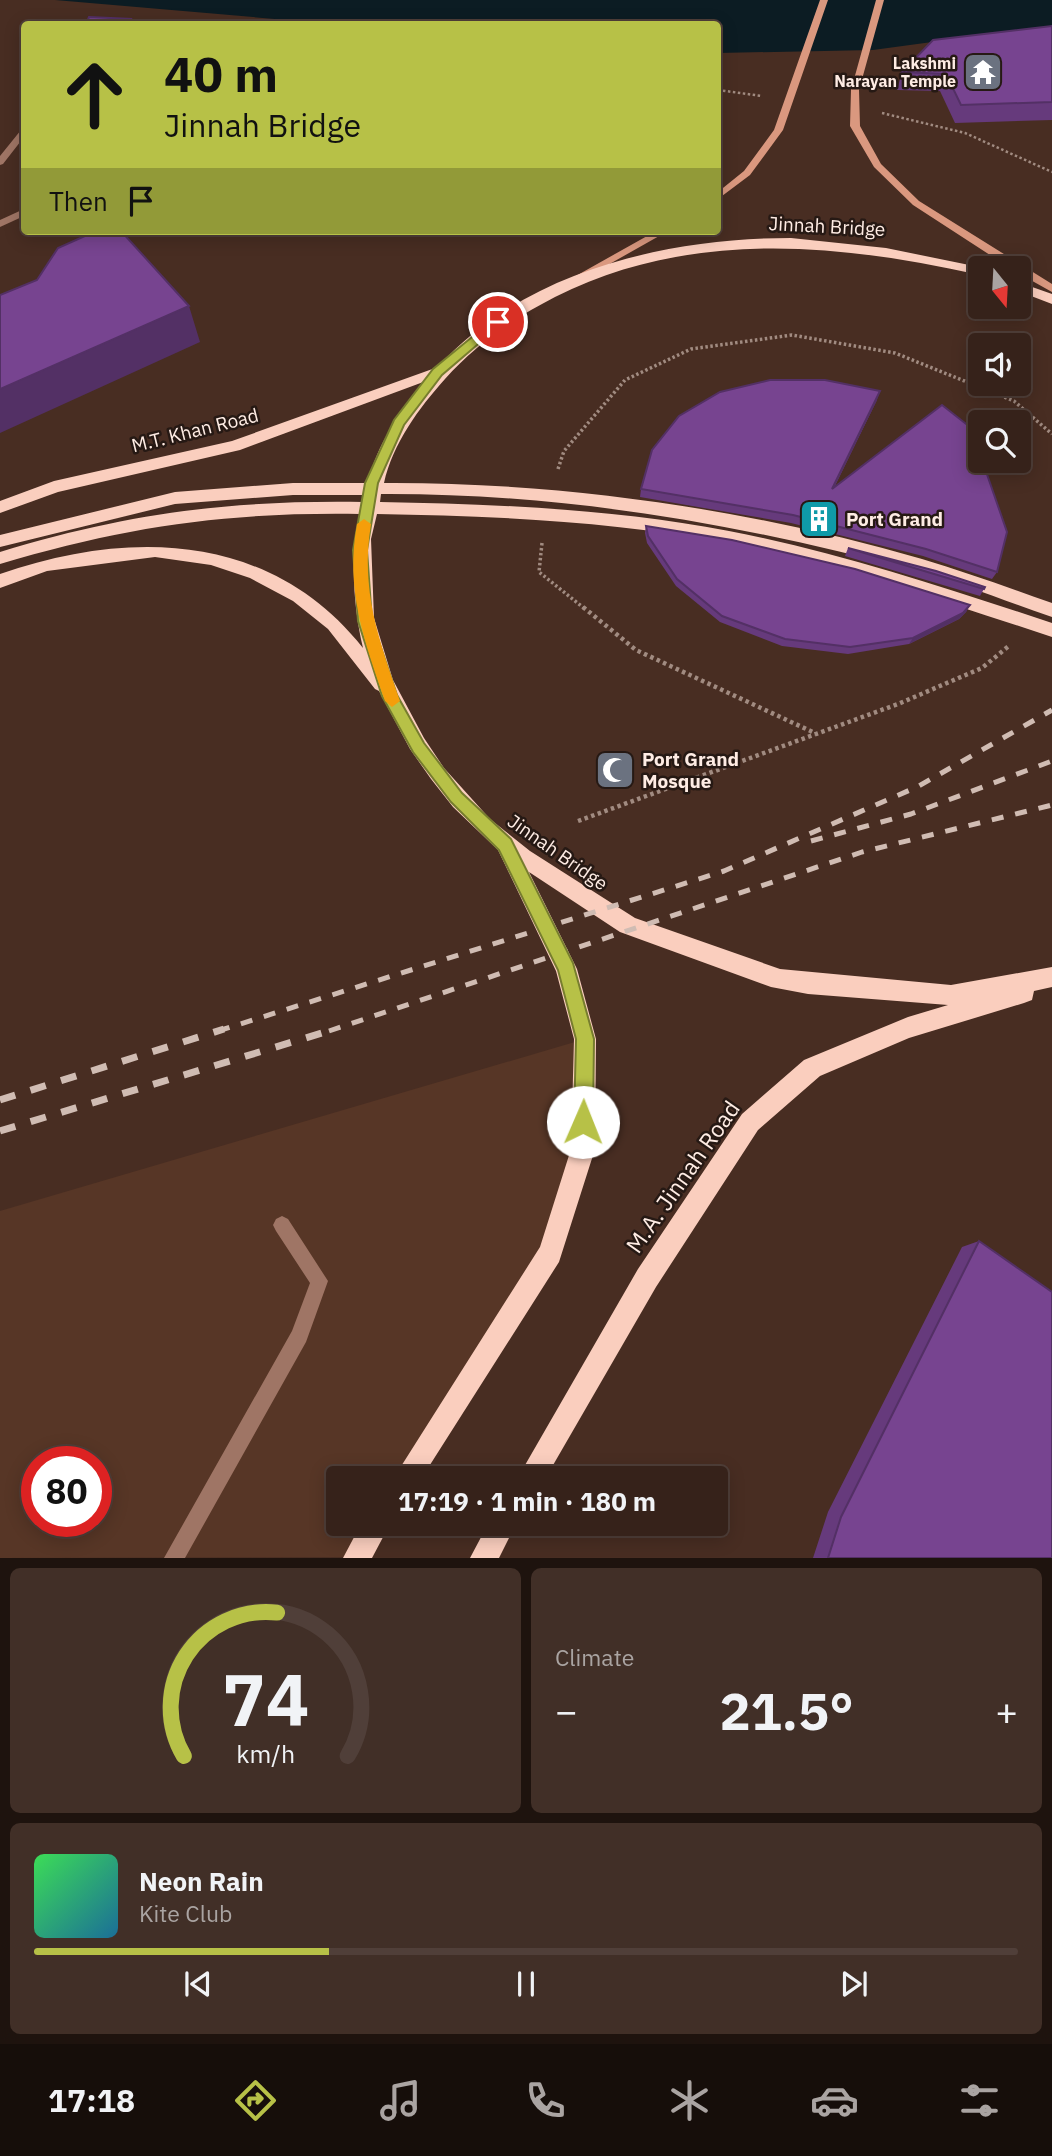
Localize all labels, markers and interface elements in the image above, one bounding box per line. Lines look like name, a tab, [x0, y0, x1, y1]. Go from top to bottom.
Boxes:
text: 40 m	[164, 42, 278, 105]
icon: ahead	[49, 49, 140, 140]
temple icon: Lakshmi Narayan Temple	[962, 51, 1004, 93]
place label: Lakshmi Narayan Temple	[834, 53, 956, 91]
text: Jinnah Bridge	[164, 104, 361, 146]
icon: arrive	[122, 182, 160, 220]
text: Then	[49, 184, 108, 218]
street label: Jinnah Bridge	[768, 211, 886, 241]
north arrow	[968, 256, 1031, 318]
map controls	[968, 256, 1031, 473]
pin	[468, 292, 528, 352]
icon: arrive	[479, 303, 517, 341]
button: sound	[968, 333, 1031, 396]
street label: M.T. Khan Road	[129, 403, 261, 457]
button: search	[968, 410, 1031, 473]
building icon: Port Grand	[798, 498, 840, 540]
place label: Port Grand	[846, 507, 943, 531]
place label: Port Grand Mosque	[642, 747, 739, 793]
mosque icon: Port Grand Mosque	[594, 749, 636, 791]
street label: Jinnah Bridge	[503, 809, 613, 895]
position arrow	[546, 1085, 620, 1159]
street label: M.A. Jinnah Road	[618, 1094, 746, 1258]
speed limit sign: 80	[21, 1446, 112, 1537]
text: 17:19 · 1 min · 180 m	[398, 1484, 656, 1518]
text: Climate	[555, 1642, 634, 1672]
text: 74	[222, 1652, 309, 1747]
text: 21.5°	[719, 1677, 854, 1744]
text: −	[555, 1686, 578, 1735]
text: +	[995, 1686, 1018, 1735]
text: km/h	[236, 1737, 295, 1770]
text: Neon Rain	[139, 1864, 264, 1898]
text: Kite Club	[139, 1898, 232, 1928]
icon: previous	[179, 1965, 217, 2003]
icon: pause	[507, 1965, 545, 2003]
icon: next	[835, 1965, 873, 2003]
icon: directions	[231, 2076, 280, 2125]
icon: music	[376, 2076, 425, 2125]
icon: phone	[521, 2076, 570, 2125]
icon: climate	[665, 2076, 714, 2125]
icon: car	[810, 2076, 859, 2125]
icon: filters	[955, 2076, 1004, 2125]
text: 17:18	[48, 2079, 135, 2121]

